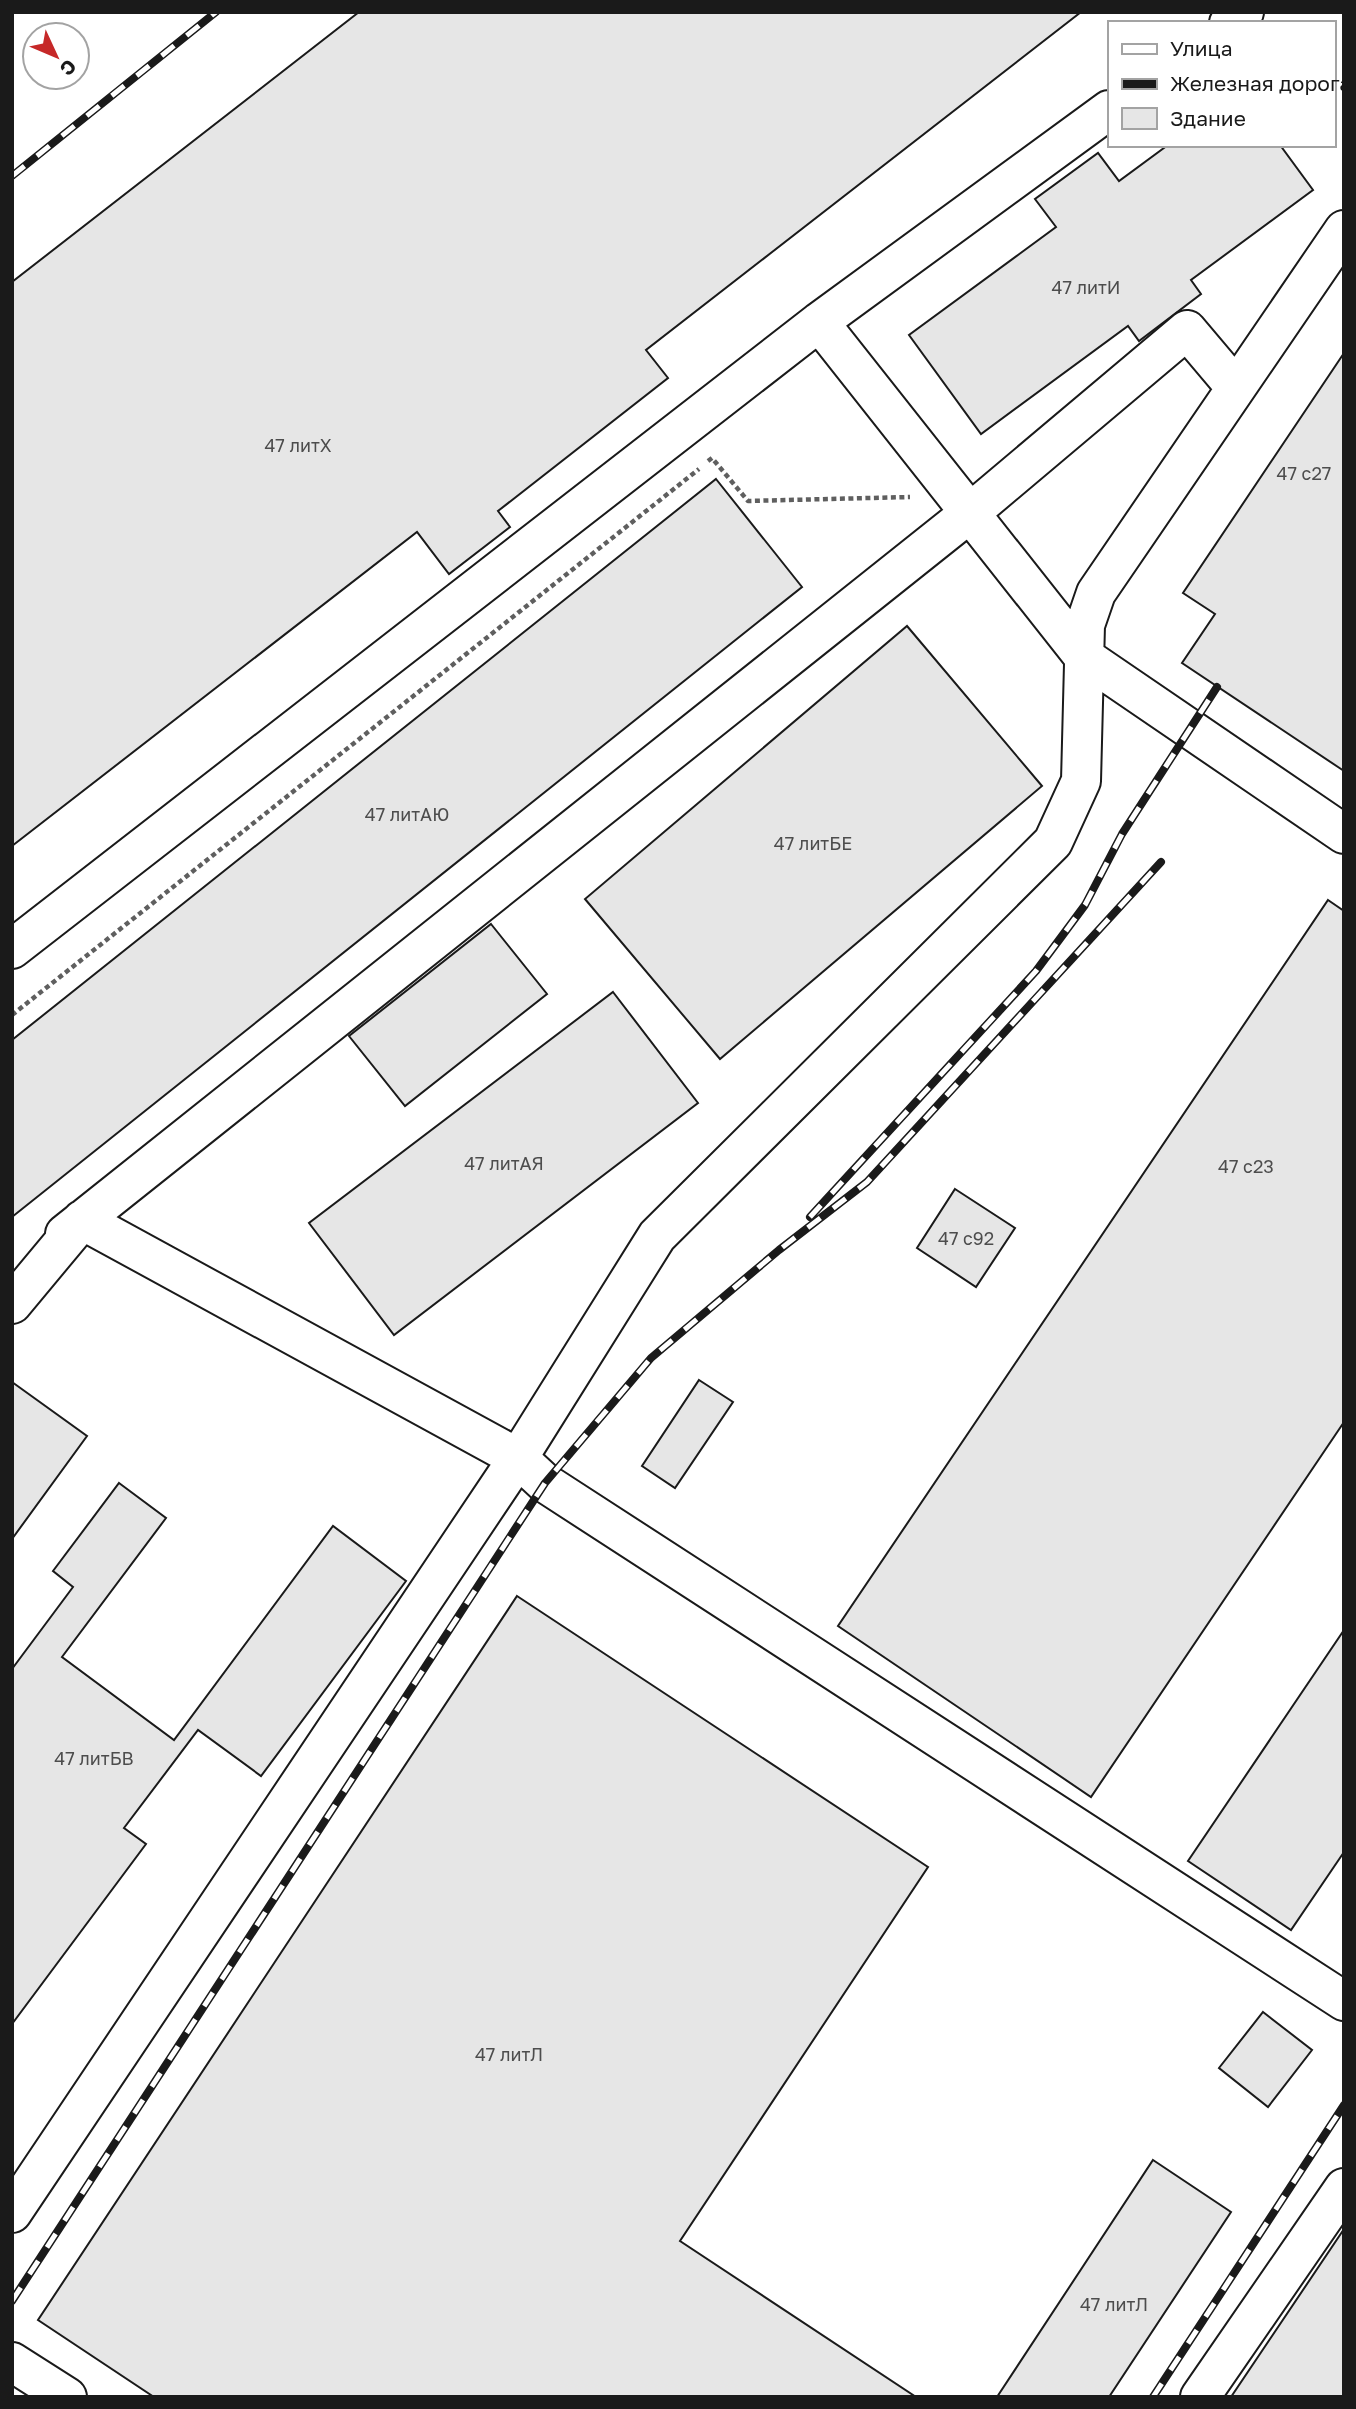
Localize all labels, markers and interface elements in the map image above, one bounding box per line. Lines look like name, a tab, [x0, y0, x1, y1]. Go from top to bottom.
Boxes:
north arrow	[21, 21, 91, 91]
legend	[1108, 21, 1335, 147]
text: Улица	[1170, 35, 1233, 61]
text: С	[56, 55, 82, 81]
text: Железная дорога	[1170, 70, 1351, 96]
text: Здание	[1170, 105, 1246, 131]
house number: 47 литИ	[1051, 276, 1121, 298]
house number: 47 литХ	[264, 434, 332, 456]
house number: 47 с27	[1277, 462, 1331, 484]
house number: 47 литАЮ	[365, 803, 449, 825]
house number: 47 литБЕ	[774, 832, 852, 854]
house number: 47 литАЯ	[464, 1152, 544, 1174]
house number: 47 с23	[1218, 1155, 1274, 1177]
house number: 47 с92	[938, 1227, 994, 1249]
house number: 47 литБВ	[54, 1747, 134, 1769]
house number: 47 литЛ	[475, 2043, 543, 2065]
house number: 47 литЛ	[1080, 2293, 1148, 2315]

